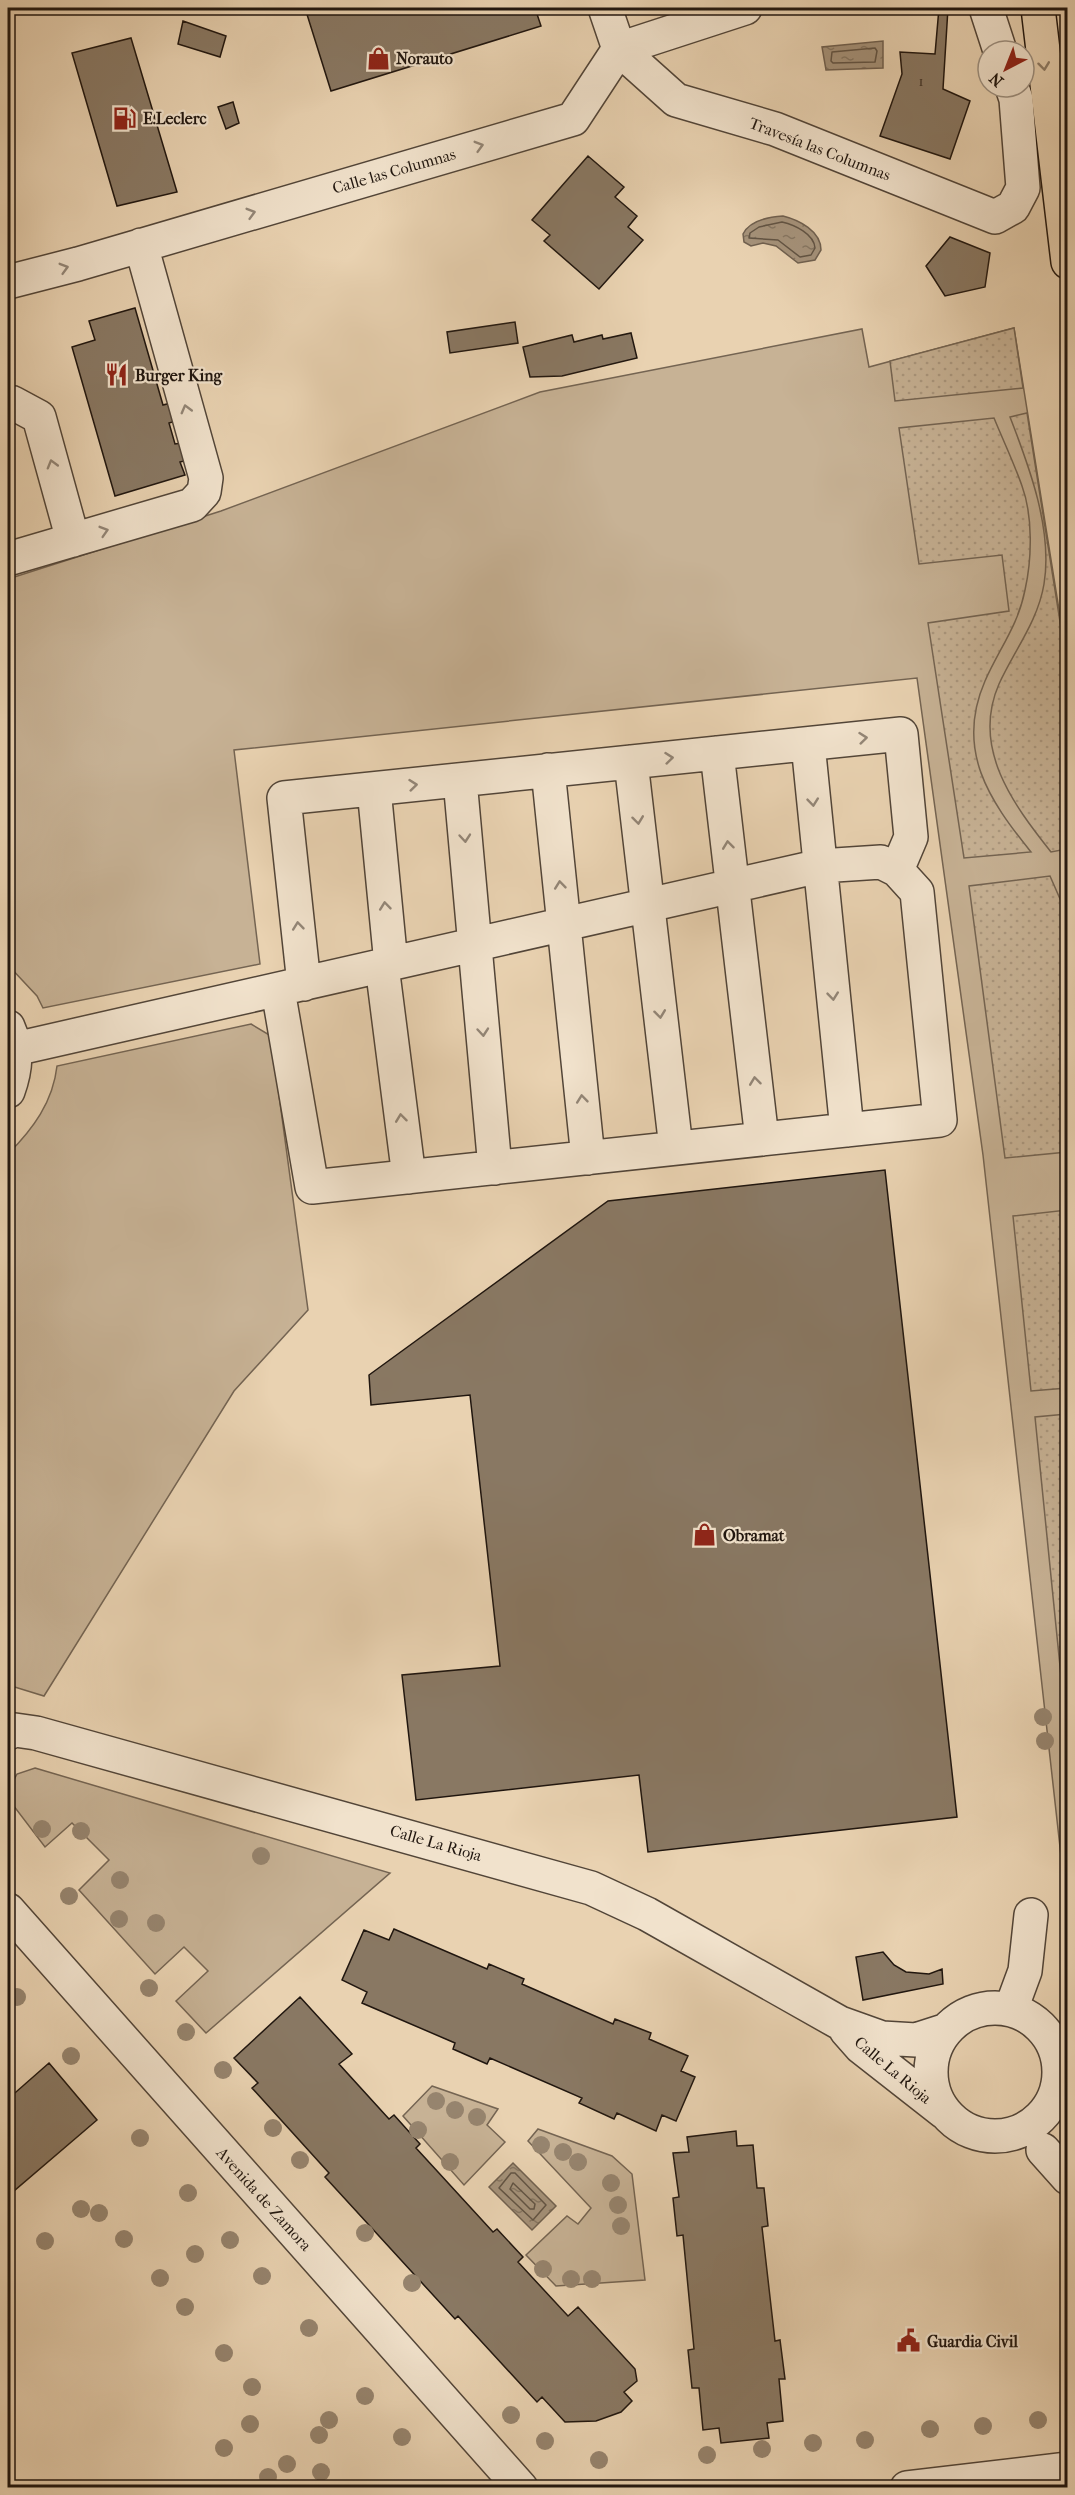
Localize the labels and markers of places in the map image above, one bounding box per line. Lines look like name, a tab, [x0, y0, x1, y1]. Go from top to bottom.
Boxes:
shop icon: Norauto	[365, 45, 391, 71]
place label: Norauto	[396, 49, 453, 68]
fuel station icon: E.Leclerc	[112, 105, 138, 131]
place label: E.Leclerc	[143, 109, 207, 128]
restaurant icon: Burger King	[104, 362, 130, 388]
place label: Burger King	[135, 366, 223, 386]
shop icon: Obramat	[692, 1522, 718, 1548]
place label: Obramat	[723, 1526, 785, 1545]
public building icon: Guardia Civil	[896, 2328, 922, 2354]
place label: Guardia Civil	[927, 2332, 1019, 2351]

